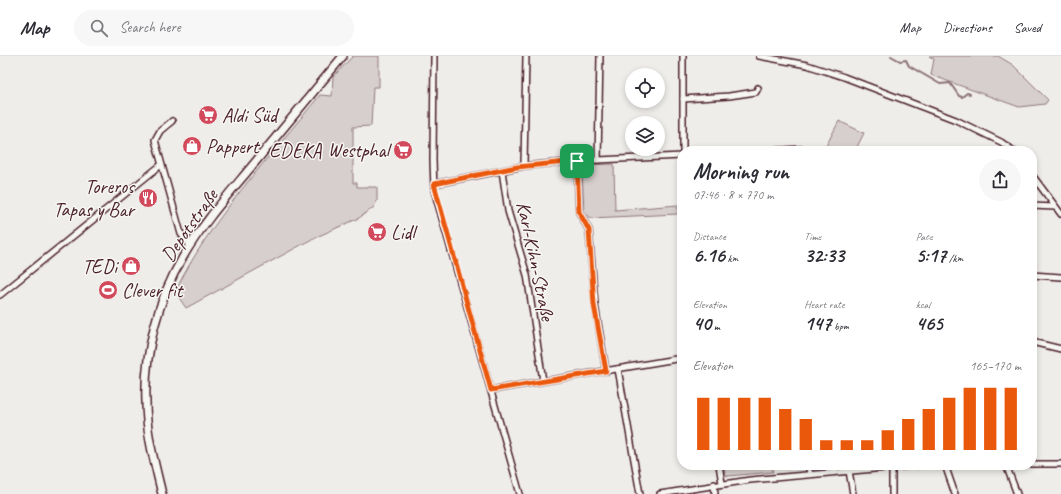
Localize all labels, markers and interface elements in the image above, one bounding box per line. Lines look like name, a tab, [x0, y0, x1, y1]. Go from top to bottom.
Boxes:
search box	[74, 10, 354, 46]
text: Map	[20, 16, 50, 40]
icon: search	[88, 17, 110, 39]
text: Search here	[120, 18, 181, 37]
text: Map	[900, 19, 921, 36]
text: Directions	[943, 19, 992, 36]
text: Saved	[1014, 19, 1041, 36]
map controls	[625, 68, 665, 156]
button: locate	[625, 68, 665, 108]
place label: Aldi Süd	[222, 103, 280, 128]
supermarket icon: Aldi Süd	[197, 104, 219, 126]
button: layers	[625, 116, 665, 156]
place label: Pappert	[206, 134, 261, 159]
shop icon: Pappert	[181, 135, 203, 157]
place label: EDEKA Westphal	[269, 138, 393, 163]
supermarket icon: EDEKA Westphal	[392, 139, 414, 161]
pin	[560, 144, 594, 178]
icon: arrive	[566, 150, 588, 172]
text: Morning run	[693, 158, 789, 186]
button: share	[979, 159, 1021, 201]
place label: Toreros Tapas y Bar	[53, 174, 136, 222]
street label: Depotstraße	[155, 183, 224, 266]
restaurant icon: Toreros Tapas y Bar	[137, 187, 159, 209]
text: 07:46 · 8 × 770 m	[693, 187, 774, 203]
street label: Karl-Kihn-Straße	[511, 199, 561, 324]
place label: Lidl	[391, 220, 418, 245]
supermarket icon: Lidl	[366, 221, 388, 243]
text: Distance	[693, 229, 726, 243]
text: Time	[804, 229, 821, 243]
text: Pace	[916, 229, 933, 243]
text: 6.16	[693, 243, 725, 268]
text: 32:33	[804, 243, 844, 268]
text: 5:17	[916, 243, 946, 268]
text: km	[725, 251, 738, 265]
text: /km	[946, 251, 963, 265]
place label: TEDi	[82, 254, 119, 279]
shop icon: TEDi	[120, 255, 142, 277]
place label: Clever fit	[122, 278, 185, 303]
sports icon: Clever fit	[97, 279, 119, 301]
text: Elevation	[693, 297, 727, 311]
text: Heart rate	[804, 297, 844, 311]
text: kcal	[916, 297, 930, 311]
text: 40	[693, 311, 711, 336]
text: 147	[804, 311, 831, 336]
text: 465	[916, 311, 943, 336]
text: m	[711, 319, 720, 333]
text: bpm	[831, 319, 849, 333]
text: Elevation	[693, 358, 733, 374]
text: 165–170 m	[970, 358, 1021, 374]

